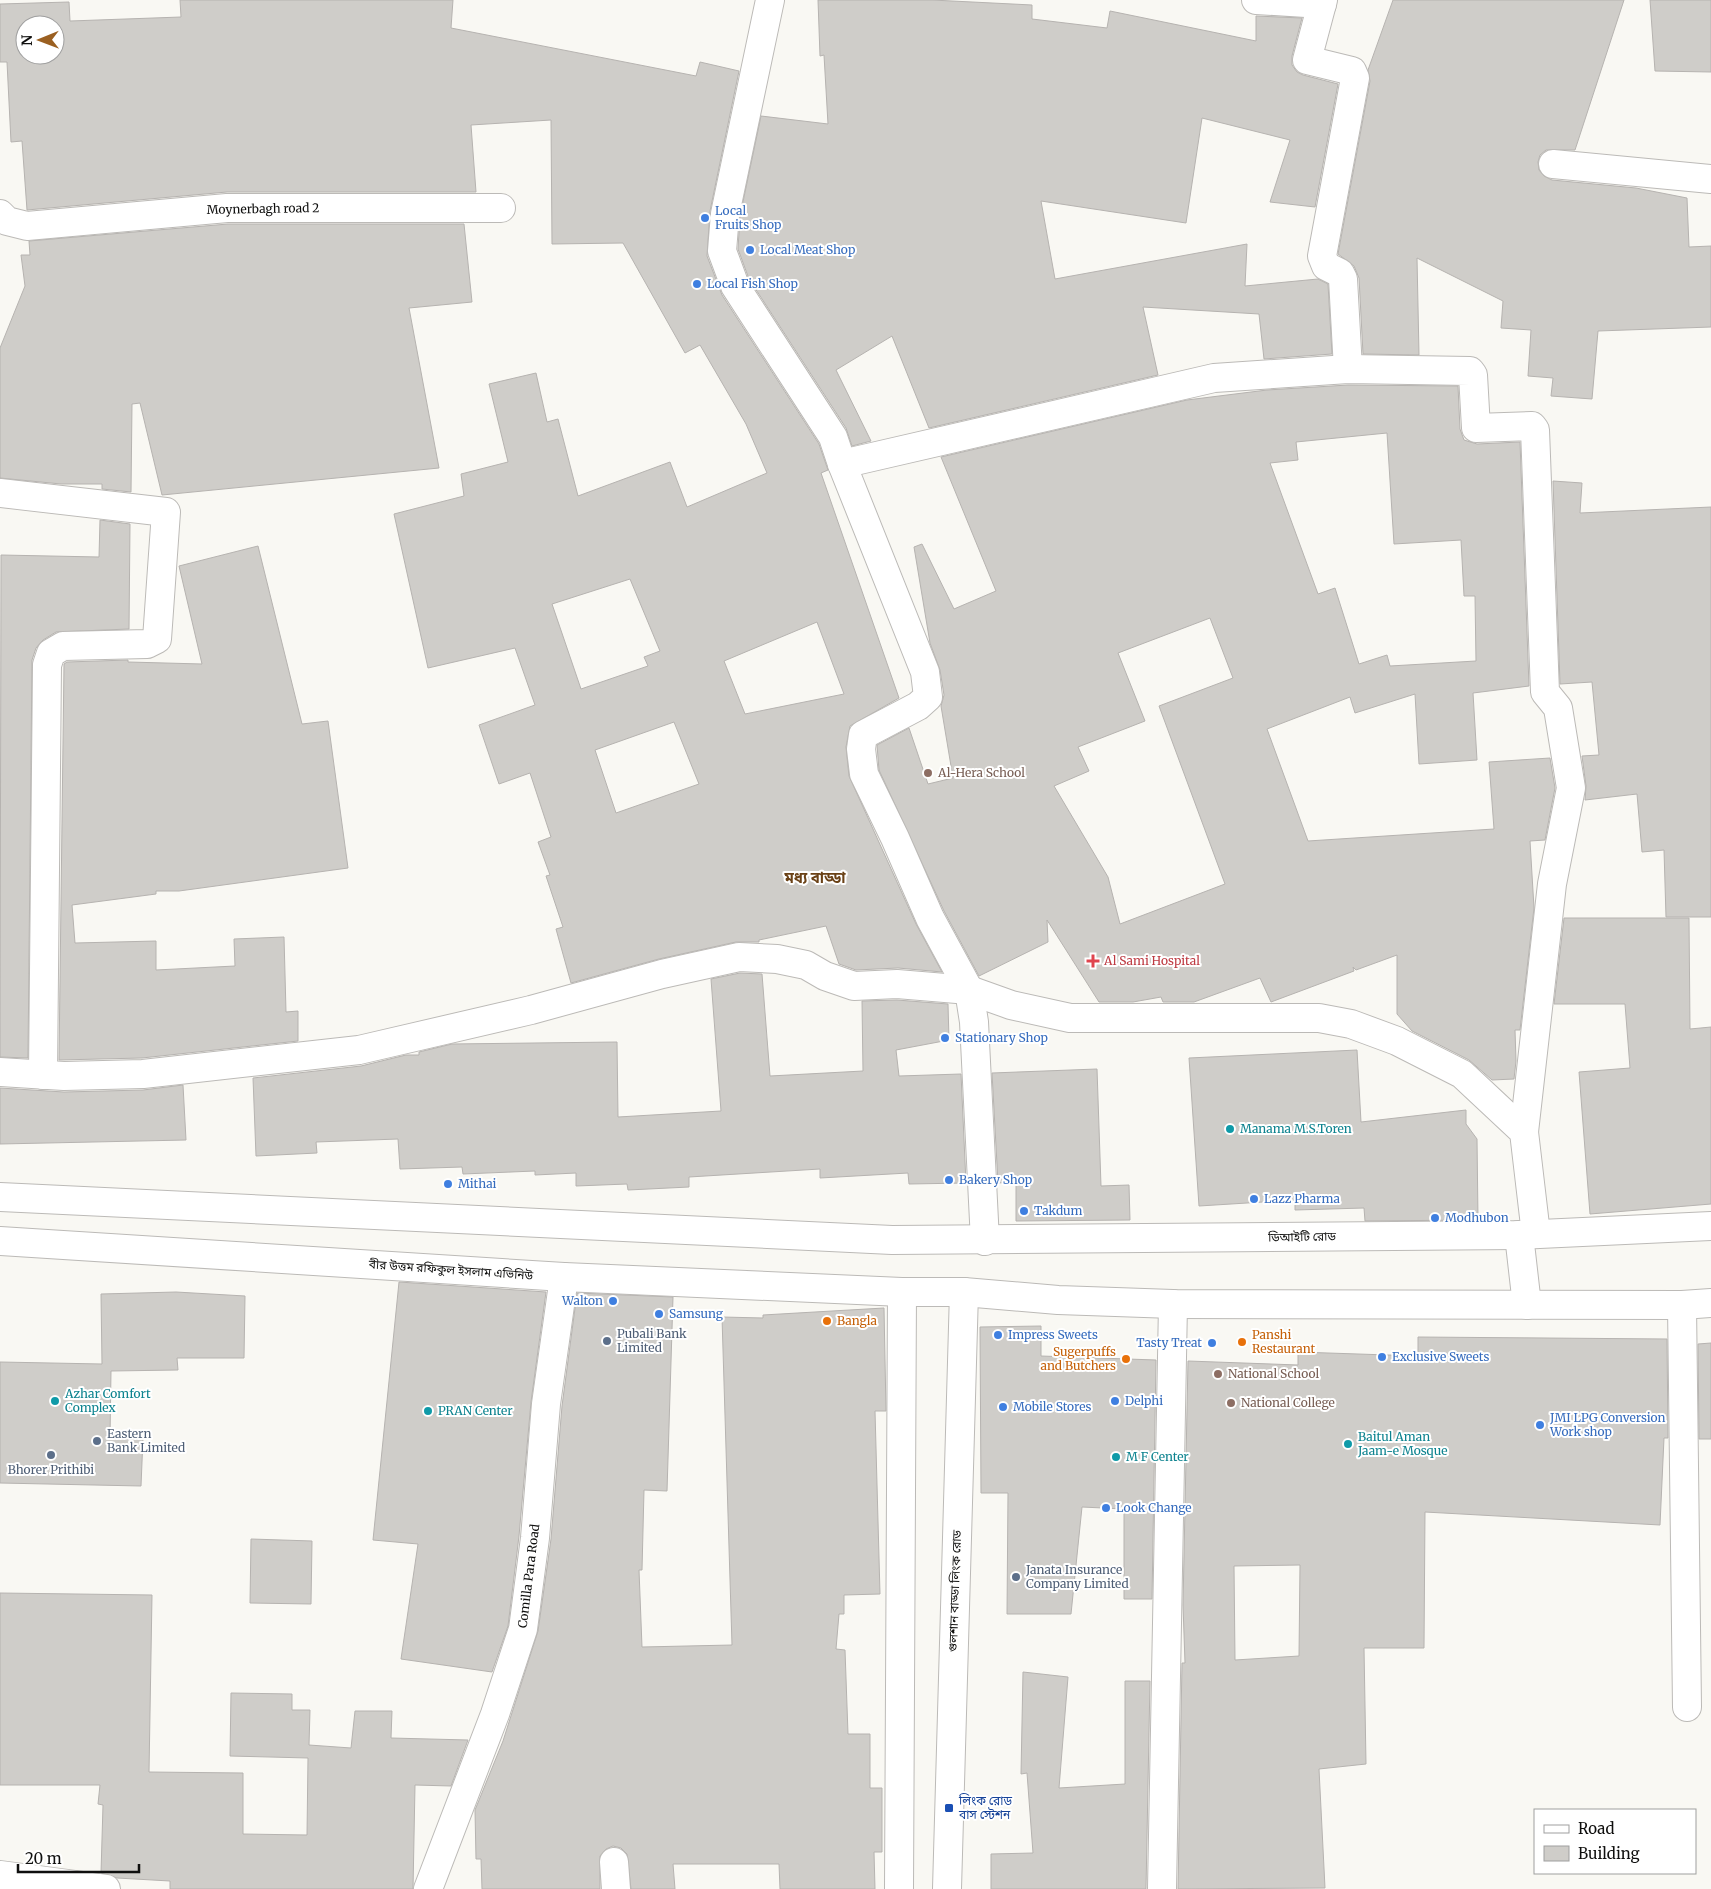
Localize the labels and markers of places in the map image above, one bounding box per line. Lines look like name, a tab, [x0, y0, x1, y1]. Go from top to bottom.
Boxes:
place label: Local Fruits Shop	[715, 203, 781, 232]
marker: Local Fruits Shop	[699, 212, 711, 224]
place label: Local Meat Shop	[760, 242, 855, 257]
marker: Local Meat Shop	[744, 244, 756, 256]
place label: Local Fish Shop	[707, 276, 798, 291]
marker: Local Fish Shop	[691, 278, 703, 290]
place label: Al-Hera School	[937, 765, 1025, 780]
marker: Al-Hera School	[922, 767, 934, 779]
place label: Al Sami Hospital	[1103, 953, 1200, 968]
marker: Al Sami Hospital	[1086, 954, 1100, 968]
place label: Stationary Shop	[955, 1030, 1048, 1045]
marker: Stationary Shop	[939, 1032, 951, 1044]
place label: Manama M.S.Toren	[1240, 1121, 1352, 1136]
marker: Manama M.S.Toren	[1224, 1123, 1236, 1135]
place label: Bakery Shop	[959, 1172, 1032, 1187]
marker: Bakery Shop	[943, 1174, 955, 1186]
place label: Mithai	[458, 1176, 497, 1191]
marker: Mithai	[442, 1178, 454, 1190]
place label: Lazz Pharma	[1264, 1191, 1340, 1206]
marker: Lazz Pharma	[1248, 1193, 1260, 1205]
place label: Takdum	[1034, 1203, 1083, 1218]
marker: Takdum	[1018, 1205, 1030, 1217]
place label: Modhubon	[1445, 1210, 1509, 1225]
marker: Modhubon	[1429, 1212, 1441, 1224]
place label: Walton	[561, 1293, 603, 1308]
marker: Walton	[607, 1295, 619, 1307]
place label: Samsung	[669, 1306, 724, 1321]
marker: Samsung	[653, 1308, 665, 1320]
place label: Bangla	[837, 1313, 878, 1328]
marker: Bangla	[821, 1315, 833, 1327]
place label: Pubali Bank Limited	[617, 1326, 687, 1355]
place label: Impress Sweets	[1008, 1327, 1098, 1342]
place label: Panshi Restaurant	[1252, 1327, 1315, 1356]
marker: Impress Sweets	[992, 1329, 1004, 1341]
marker: Pubali Bank Limited	[601, 1335, 613, 1347]
place label: Tasty Treat	[1136, 1335, 1202, 1350]
marker: Panshi Restaurant	[1236, 1336, 1248, 1348]
marker: Tasty Treat	[1206, 1337, 1218, 1349]
place label: Sugerpuffs and Butchers	[1040, 1344, 1116, 1373]
place label: Exclusive Sweets	[1392, 1349, 1490, 1364]
marker: Exclusive Sweets	[1376, 1351, 1388, 1363]
marker: Sugerpuffs and Butchers	[1120, 1353, 1132, 1365]
place label: National School	[1228, 1366, 1319, 1381]
marker: National School	[1212, 1368, 1224, 1380]
place label: Azhar Comfort Complex	[64, 1386, 151, 1415]
place label: Delphi	[1125, 1393, 1163, 1408]
marker: Azhar Comfort Complex	[49, 1395, 61, 1407]
marker: Delphi	[1109, 1395, 1121, 1407]
place label: National College	[1241, 1395, 1335, 1410]
marker: National College	[1225, 1397, 1237, 1409]
place label: Mobile Stores	[1013, 1399, 1092, 1414]
marker: Mobile Stores	[997, 1401, 1009, 1413]
place label: PRAN Center	[438, 1403, 513, 1418]
marker: PRAN Center	[422, 1405, 434, 1417]
place label: JMI LPG Conversion Work shop	[1549, 1410, 1666, 1439]
marker: JMI LPG Conversion Work shop	[1534, 1419, 1546, 1431]
place label: Eastern Bank Limited	[107, 1426, 185, 1455]
place label: Baitul Aman Jaam-e Mosque	[1357, 1429, 1447, 1458]
marker: Eastern Bank Limited	[91, 1435, 103, 1447]
marker: Baitul Aman Jaam-e Mosque	[1342, 1438, 1354, 1450]
marker: Bhorer Prithibi	[45, 1449, 57, 1461]
place label: M F Center	[1126, 1449, 1189, 1464]
marker: M F Center	[1110, 1451, 1122, 1463]
place label: Bhorer Prithibi	[8, 1462, 94, 1477]
place label: Look Change	[1116, 1500, 1192, 1515]
marker: Look Change	[1100, 1502, 1112, 1514]
place label: Janata Insurance Company Limited	[1025, 1562, 1129, 1591]
marker: Janata Insurance Company Limited	[1010, 1571, 1022, 1583]
place label: লিংক রোড বাস স্টেশন	[958, 1793, 1012, 1822]
marker: লিংক রোড বাস স্টেশন	[943, 1802, 955, 1814]

